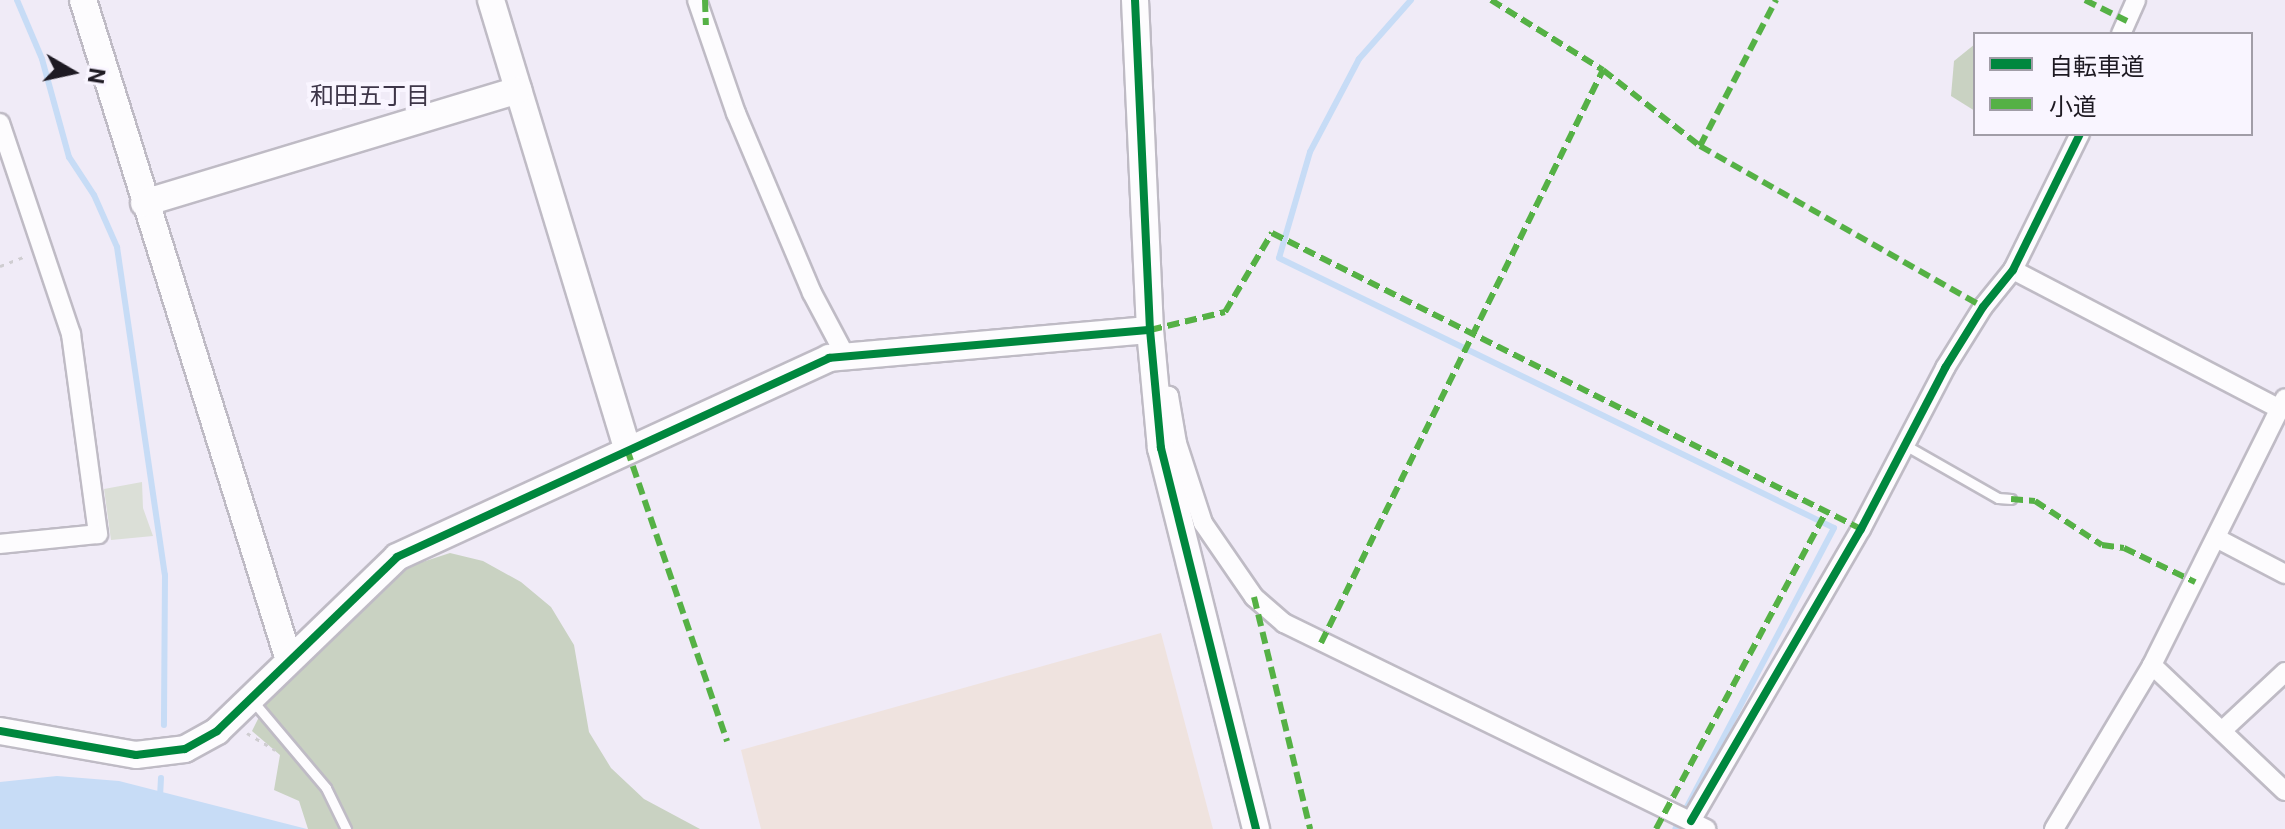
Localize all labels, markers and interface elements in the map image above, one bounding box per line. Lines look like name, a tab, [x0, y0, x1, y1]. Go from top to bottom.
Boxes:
north arrow	[32, 32, 112, 112]
legend	[1973, 32, 2253, 136]
text: 自転車道	[2049, 53, 2145, 81]
text: N	[83, 66, 110, 85]
district label: 和田五丁目	[310, 83, 430, 111]
text: 小道	[2049, 93, 2097, 121]

